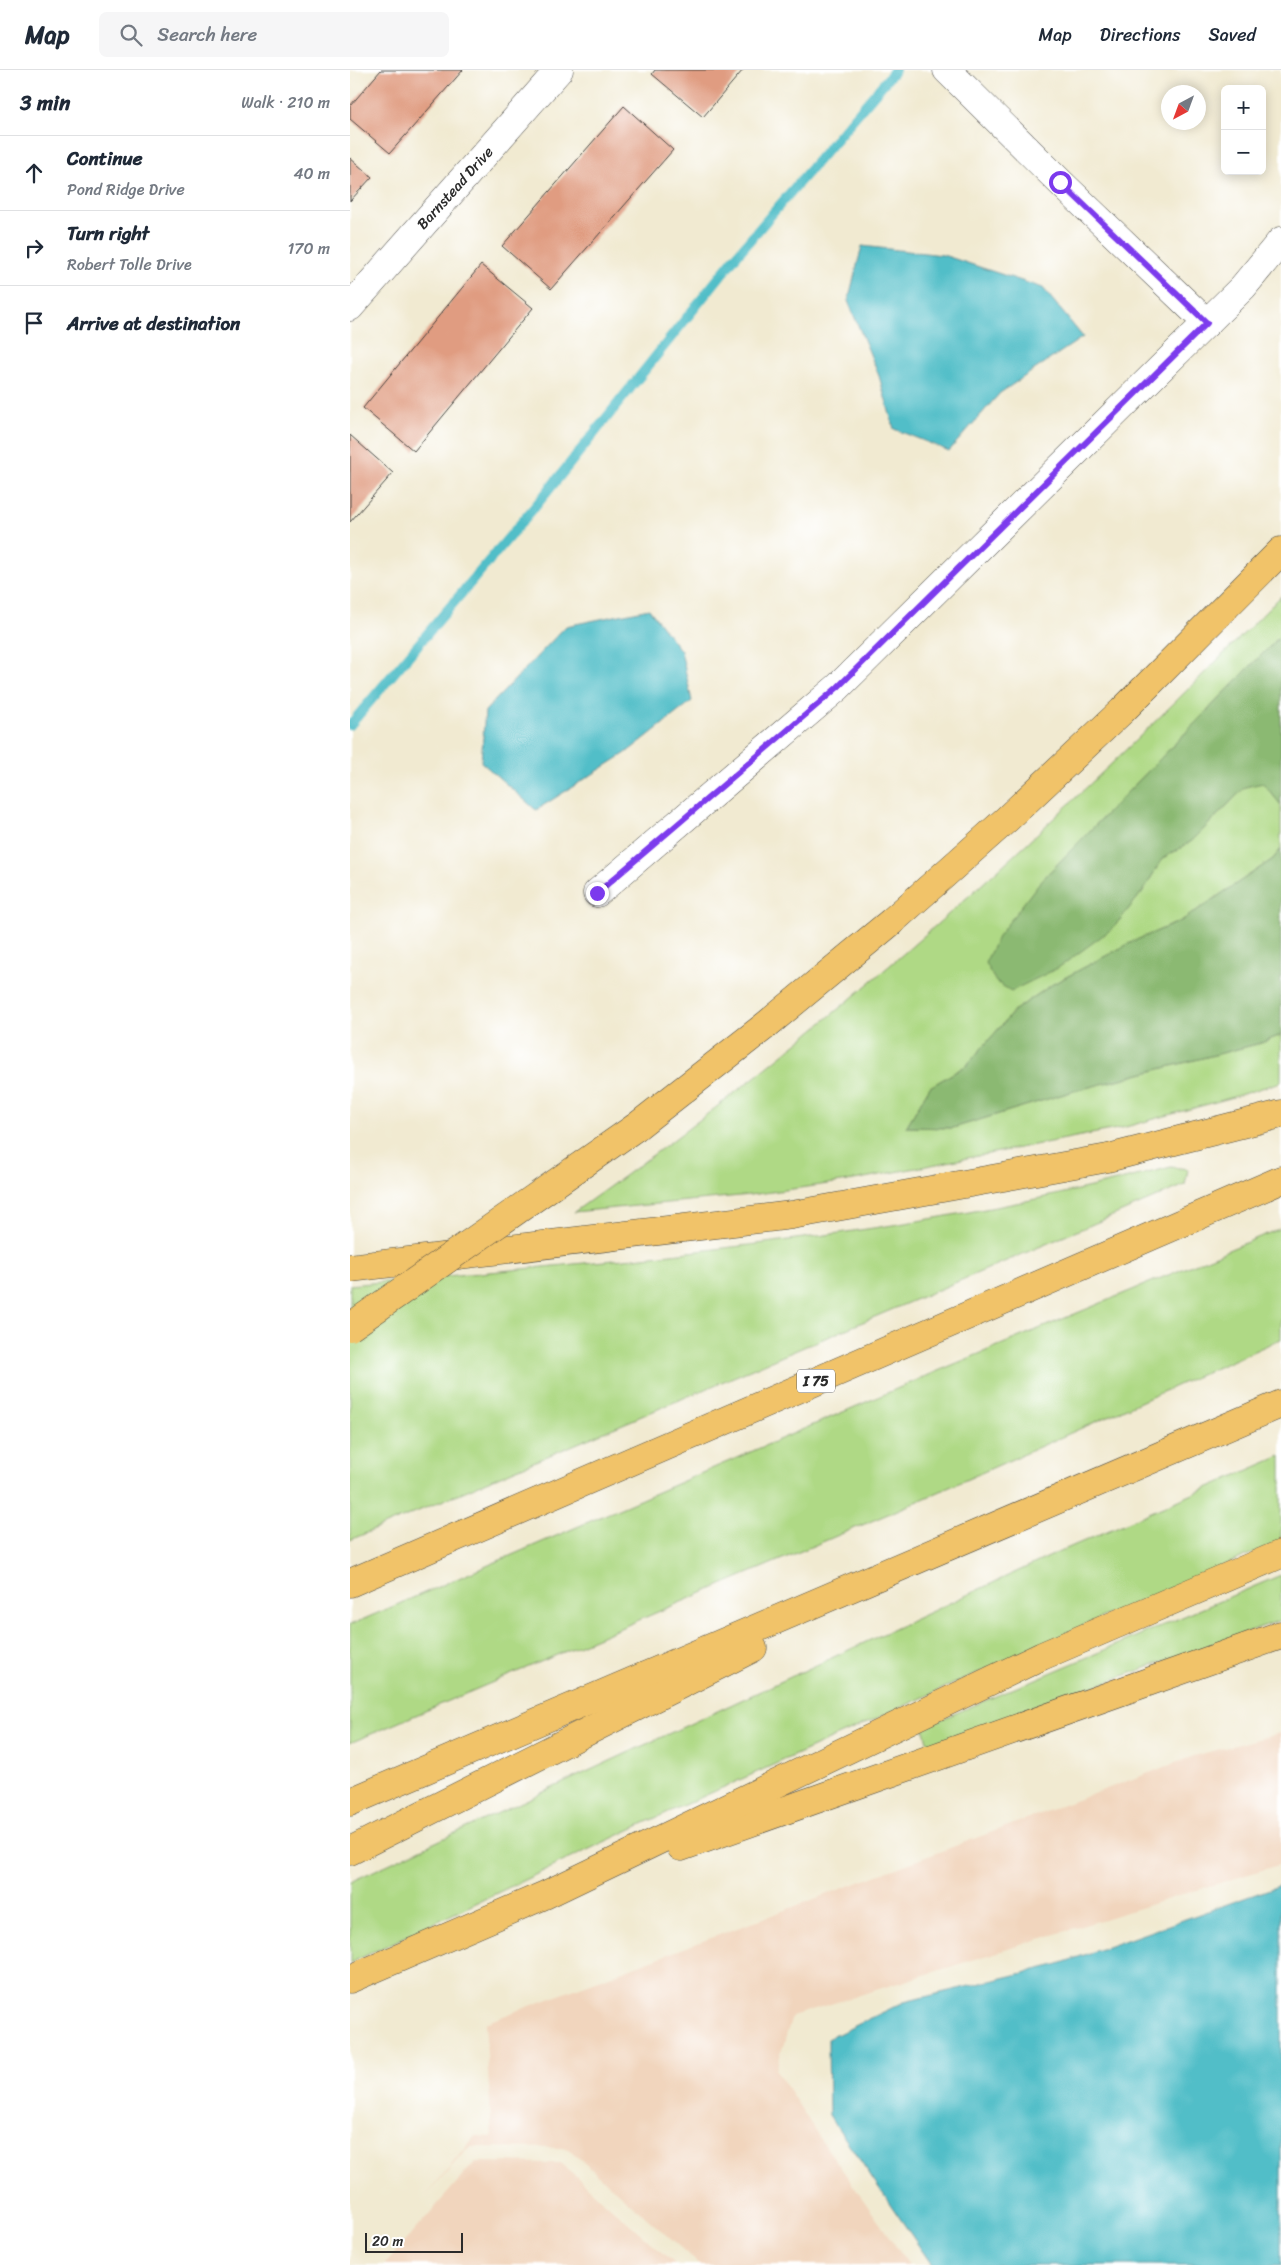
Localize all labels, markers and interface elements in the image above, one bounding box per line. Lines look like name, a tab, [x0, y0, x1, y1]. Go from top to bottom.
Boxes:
search box	[99, 12, 449, 57]
text: Map	[25, 14, 69, 56]
text: Search here	[157, 18, 257, 51]
text: Map	[1039, 19, 1072, 51]
text: Directions	[1100, 19, 1181, 51]
text: Saved	[1209, 19, 1256, 51]
icon: search	[117, 21, 145, 49]
text: 3 min	[20, 84, 70, 122]
north arrow	[1161, 85, 1206, 130]
map controls	[1221, 85, 1266, 175]
button: +	[1221, 85, 1266, 130]
text: Walk · 210 m	[241, 88, 330, 117]
button: −	[1221, 130, 1266, 175]
street label: Barnstead Drive	[410, 140, 500, 236]
text: Continue	[67, 142, 143, 175]
icon: ahead	[20, 159, 48, 187]
text: 40 m	[293, 159, 330, 188]
route start	[1049, 171, 1072, 194]
text: Pond Ridge Drive	[67, 175, 185, 204]
text: Turn right	[67, 217, 149, 250]
icon: right	[20, 234, 48, 262]
text: 170 m	[287, 234, 330, 263]
text: Robert Tolle Drive	[67, 250, 192, 279]
text: Arrive at destination	[67, 307, 240, 340]
icon: arrive	[20, 309, 48, 337]
route end	[586, 882, 609, 905]
road number: I 75	[797, 1370, 835, 1392]
text: 20 m	[372, 2229, 403, 2254]
scale bar	[365, 2230, 462, 2253]

